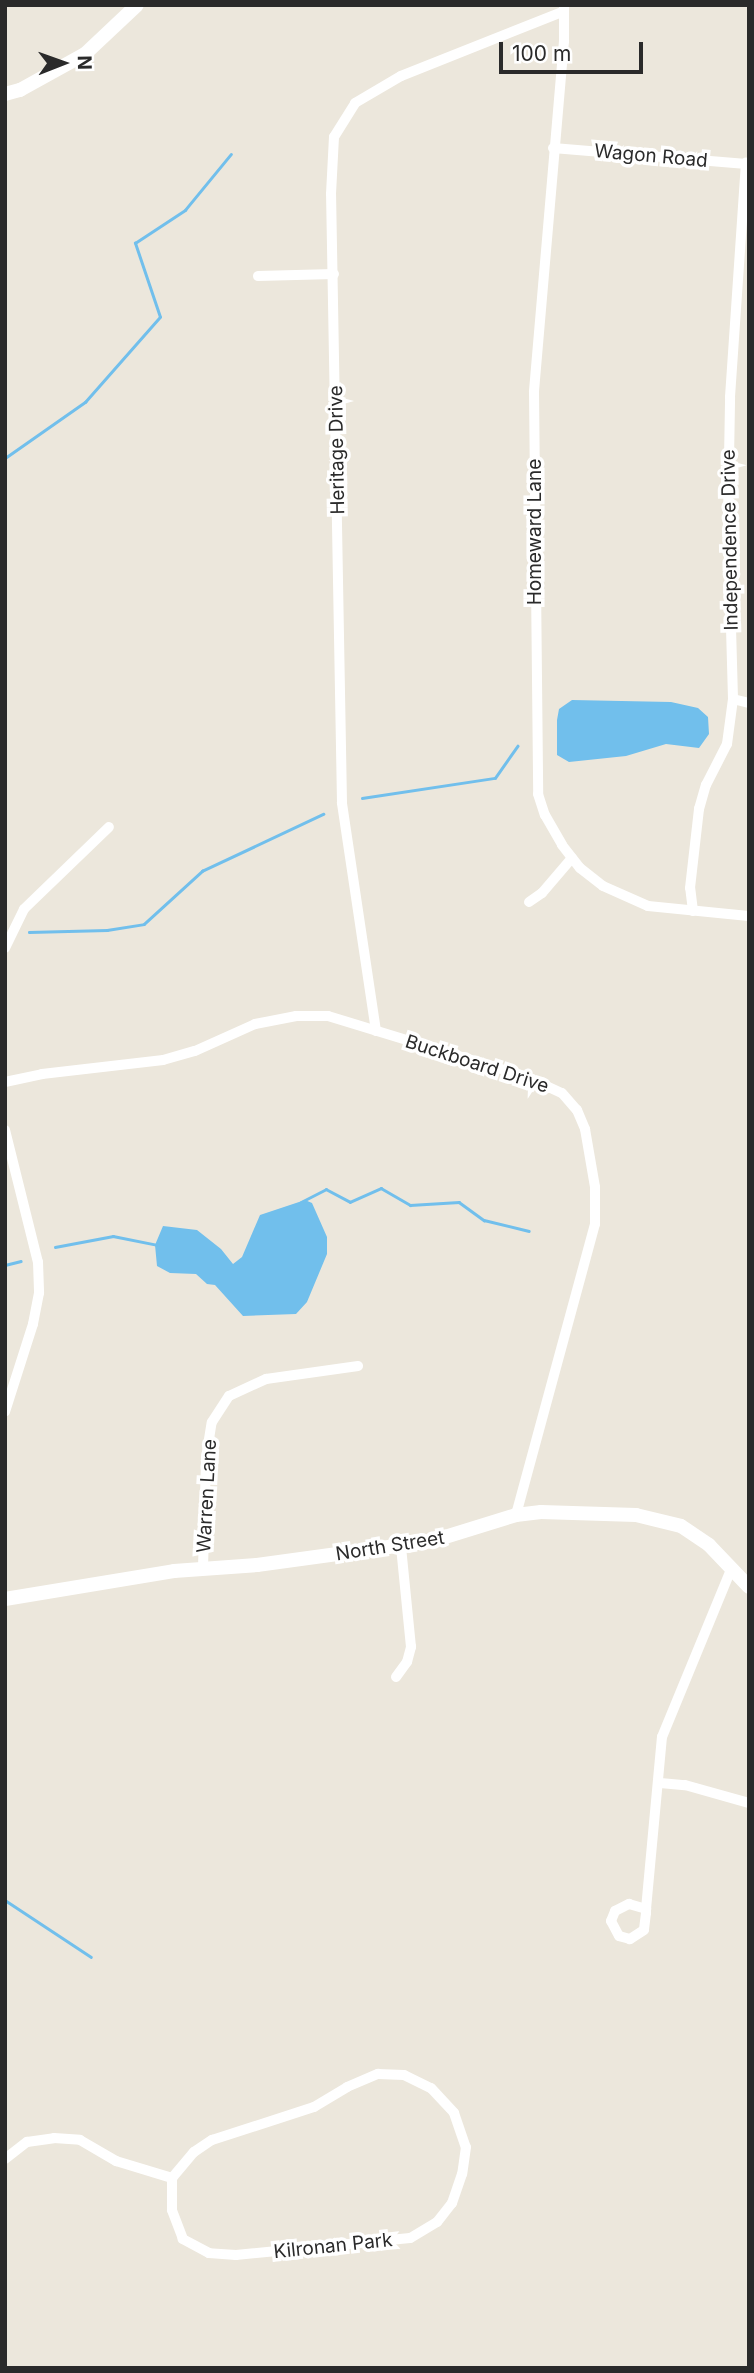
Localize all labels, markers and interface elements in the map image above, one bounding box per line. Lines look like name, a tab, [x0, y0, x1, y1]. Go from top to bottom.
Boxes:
north arrow	[28, 28, 98, 98]
scale bar	[502, 28, 646, 72]
text: 100 m	[512, 41, 571, 66]
text: N	[73, 55, 96, 70]
street label: Wagon Road	[593, 140, 709, 172]
street label: Heritage Drive	[324, 385, 350, 515]
street label: Independence Drive	[717, 449, 743, 631]
street label: Homeward Lane	[524, 459, 546, 605]
street label: Buckboard Drive	[402, 1030, 552, 1098]
street label: Warren Lane	[193, 1438, 221, 1554]
street label: North Street	[334, 1526, 446, 1566]
street label: Kilronan Park	[272, 2228, 394, 2264]

